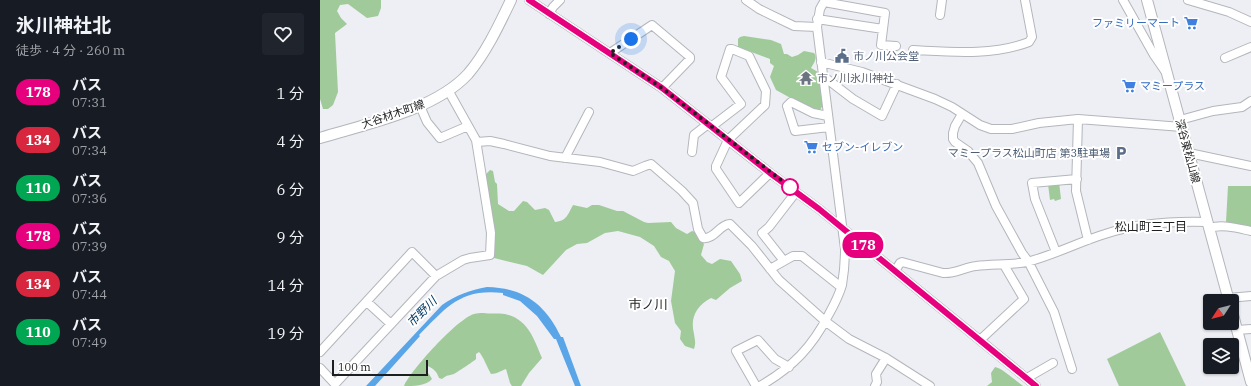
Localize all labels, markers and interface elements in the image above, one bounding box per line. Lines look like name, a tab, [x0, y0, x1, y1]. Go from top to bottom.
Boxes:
text: 氷川神社北	[16, 13, 111, 37]
button: heart	[262, 13, 304, 55]
supermarket icon: ファミリーマート	[1183, 15, 1199, 31]
place label: ファミリーマート	[1092, 16, 1180, 30]
your location	[621, 29, 641, 49]
text: 徒歩 · 4 分 · 260 m	[16, 42, 125, 59]
public building icon: 市ノ川公会堂	[834, 48, 850, 64]
place label: 市ノ川公会堂	[853, 49, 919, 63]
temple icon: 市ノ川氷川神社	[798, 70, 814, 86]
place label: 市ノ川氷川神社	[817, 71, 894, 85]
text: バス	[72, 75, 102, 94]
supermarket icon: マミープラス	[1121, 78, 1137, 94]
place label: マミープラス	[1140, 79, 1205, 93]
text: 178	[25, 83, 51, 101]
text: 1 分	[277, 84, 304, 103]
text: 07:31	[72, 94, 107, 111]
street label: 大谷材木町線	[360, 97, 426, 131]
street label: 深谷東松山線	[1173, 117, 1203, 185]
text: バス	[72, 123, 102, 142]
text: 134	[25, 131, 51, 149]
text: 4 分	[277, 132, 304, 151]
supermarket icon: セブン-イレブン	[803, 139, 819, 155]
place label: セブン-イレブン	[822, 140, 903, 154]
text: 07:34	[72, 142, 107, 159]
parking icon: マミープラス松山町店 第3駐車場	[1113, 145, 1129, 161]
place label: マミープラス松山町店 第3駐車場	[948, 146, 1110, 160]
text: バス	[72, 171, 102, 190]
unlabelled marker	[781, 178, 799, 196]
text: 110	[25, 179, 51, 197]
text: 6 分	[277, 180, 304, 199]
text: 07:36	[72, 190, 107, 207]
text: バス	[72, 219, 102, 238]
district label: 松山町三丁目	[1115, 219, 1187, 234]
text: 178	[25, 227, 51, 245]
text: 9 分	[277, 228, 304, 247]
line badge: 178	[840, 232, 886, 258]
text: 178	[850, 236, 876, 254]
text: 07:39	[72, 238, 107, 255]
text: バス	[72, 267, 102, 286]
text: 134	[25, 275, 51, 293]
text: 14 分	[268, 276, 304, 295]
text: 07:44	[72, 286, 107, 303]
water label: 市野川	[404, 292, 441, 330]
north arrow	[1203, 294, 1239, 330]
map controls	[1203, 294, 1239, 374]
district label: 市ノ川	[628, 296, 668, 313]
text: バス	[72, 315, 102, 334]
text: 110	[25, 323, 51, 341]
text: 19 分	[268, 324, 304, 343]
text: 07:49	[72, 334, 107, 351]
button: layers	[1203, 338, 1239, 374]
scale bar	[332, 358, 428, 377]
text: 100 m	[338, 360, 371, 374]

